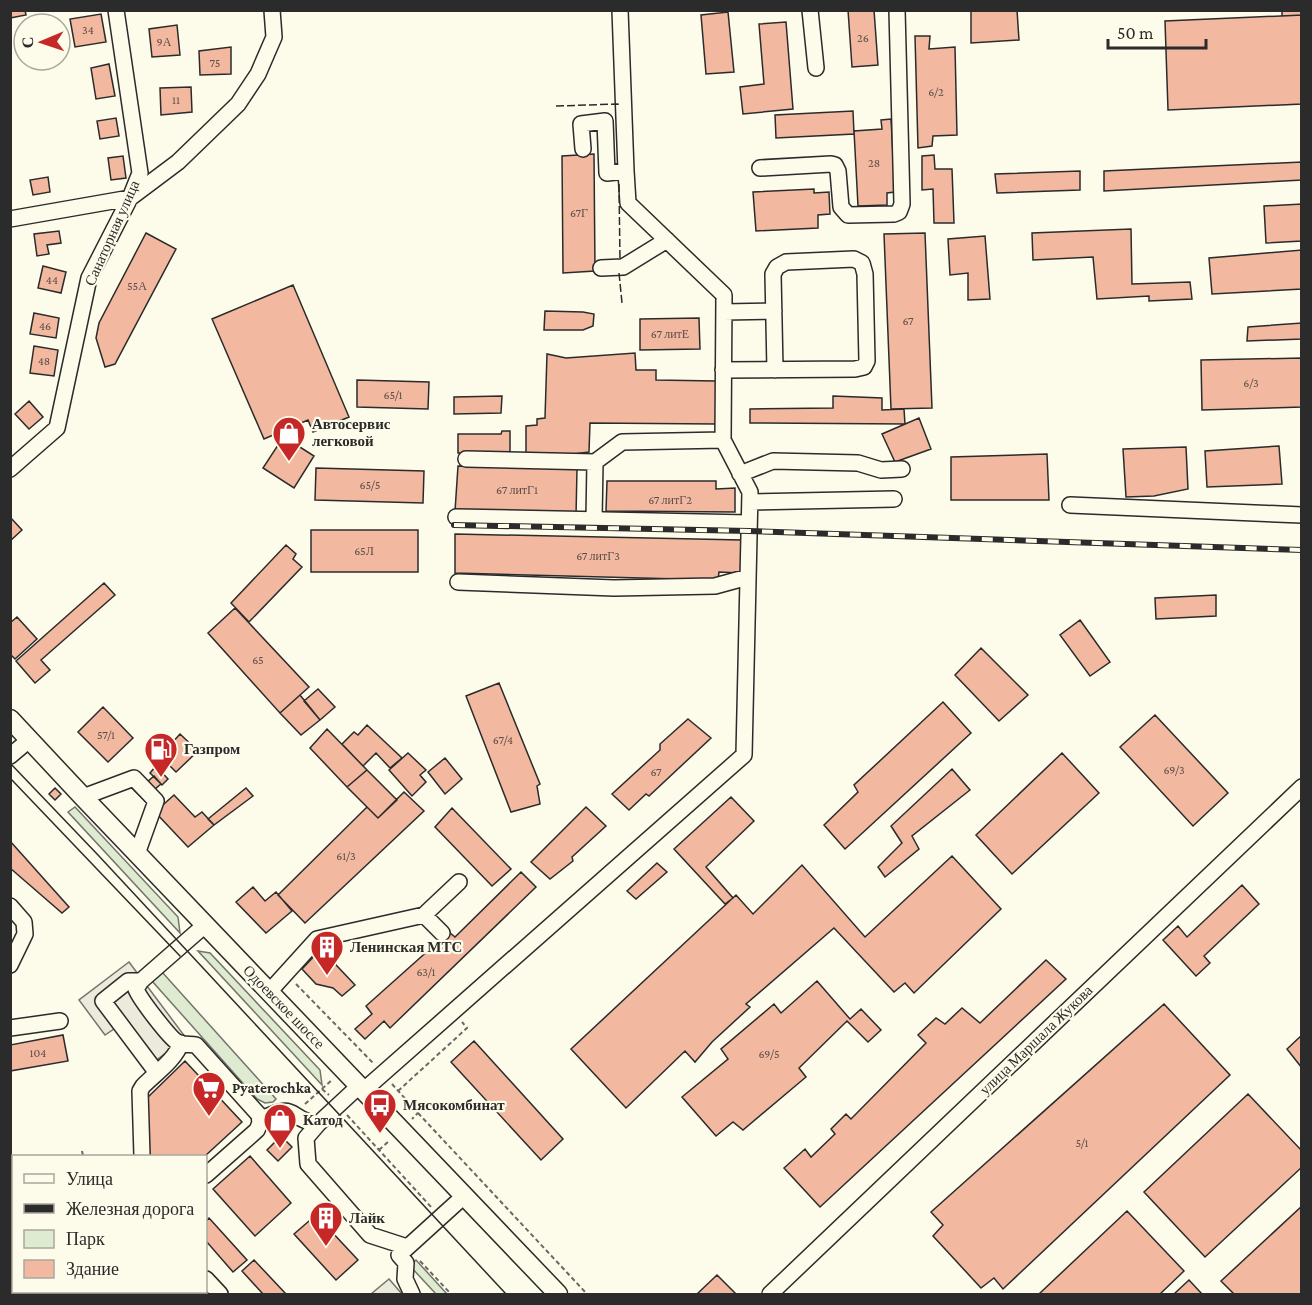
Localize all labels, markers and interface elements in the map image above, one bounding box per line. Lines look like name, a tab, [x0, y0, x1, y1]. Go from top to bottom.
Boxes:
north arrow	[12, 12, 72, 72]
scale bar	[1108, 12, 1206, 50]
house number: 34	[82, 23, 94, 37]
text: 50 m	[1117, 23, 1154, 43]
house number: 26	[857, 31, 869, 45]
house number: 9А	[157, 35, 172, 49]
text: С	[19, 36, 36, 49]
house number: 75	[209, 56, 221, 70]
house number: 6/2	[928, 85, 944, 99]
house number: 11	[172, 93, 180, 107]
house number: 28	[868, 156, 880, 170]
street label: Санаторная улица	[82, 177, 143, 288]
house number: 67Г	[570, 206, 588, 220]
house number: 44	[46, 273, 58, 287]
house number: 55А	[127, 279, 147, 293]
house number: 67	[902, 314, 914, 328]
house number: 46	[39, 319, 51, 333]
house number: 67 литЕ	[651, 327, 689, 341]
house number: 48	[38, 354, 50, 368]
house number: 6/3	[1243, 376, 1259, 390]
house number: 65/1	[383, 388, 403, 402]
shop icon: Автосервис легковой	[271, 415, 307, 462]
place label: Автосервис легковой	[312, 416, 391, 449]
house number: 65/5	[360, 478, 380, 492]
house number: 67 литГ1	[496, 483, 538, 497]
house number: 67 литГ2	[648, 493, 692, 507]
house number: 65Л	[354, 544, 374, 558]
house number: 67 литГ3	[576, 549, 620, 563]
house number: 65	[252, 653, 264, 667]
house number: 57/1	[97, 728, 115, 742]
fuel station icon: Газпром	[143, 731, 179, 778]
house number: 67/4	[493, 733, 513, 747]
place label: Газпром	[184, 741, 240, 757]
house number: 69/3	[1163, 763, 1185, 777]
house number: 67	[650, 765, 662, 779]
house number: 61/3	[336, 849, 356, 863]
building icon: Ленинская МТС	[309, 929, 345, 976]
place label: Ленинская МТС	[350, 939, 462, 955]
street label: Одоевское шоссе	[240, 962, 328, 1052]
house number: 63/1	[417, 965, 435, 979]
street label: улица Маршала Жукова	[976, 982, 1096, 1098]
house number: 104	[30, 1046, 46, 1060]
house number: 69/5	[758, 1047, 780, 1061]
supermarket icon: Pyaterochka	[191, 1070, 227, 1117]
place label: Pyaterochka	[232, 1080, 312, 1096]
bus stop icon: Мясокомбинат	[362, 1087, 398, 1134]
place label: Мясокомбинат	[403, 1097, 505, 1113]
shop icon: Катод	[262, 1102, 298, 1149]
place label: Катод	[303, 1112, 343, 1128]
house number: 5/1	[1075, 1136, 1089, 1150]
legend	[12, 1155, 207, 1293]
text: Улица	[66, 1169, 113, 1189]
text: Железная дорога	[66, 1199, 194, 1219]
building icon: Лайк	[308, 1200, 344, 1247]
place label: Лайк	[349, 1210, 385, 1226]
text: Парк	[66, 1229, 105, 1249]
text: Здание	[66, 1259, 119, 1279]

